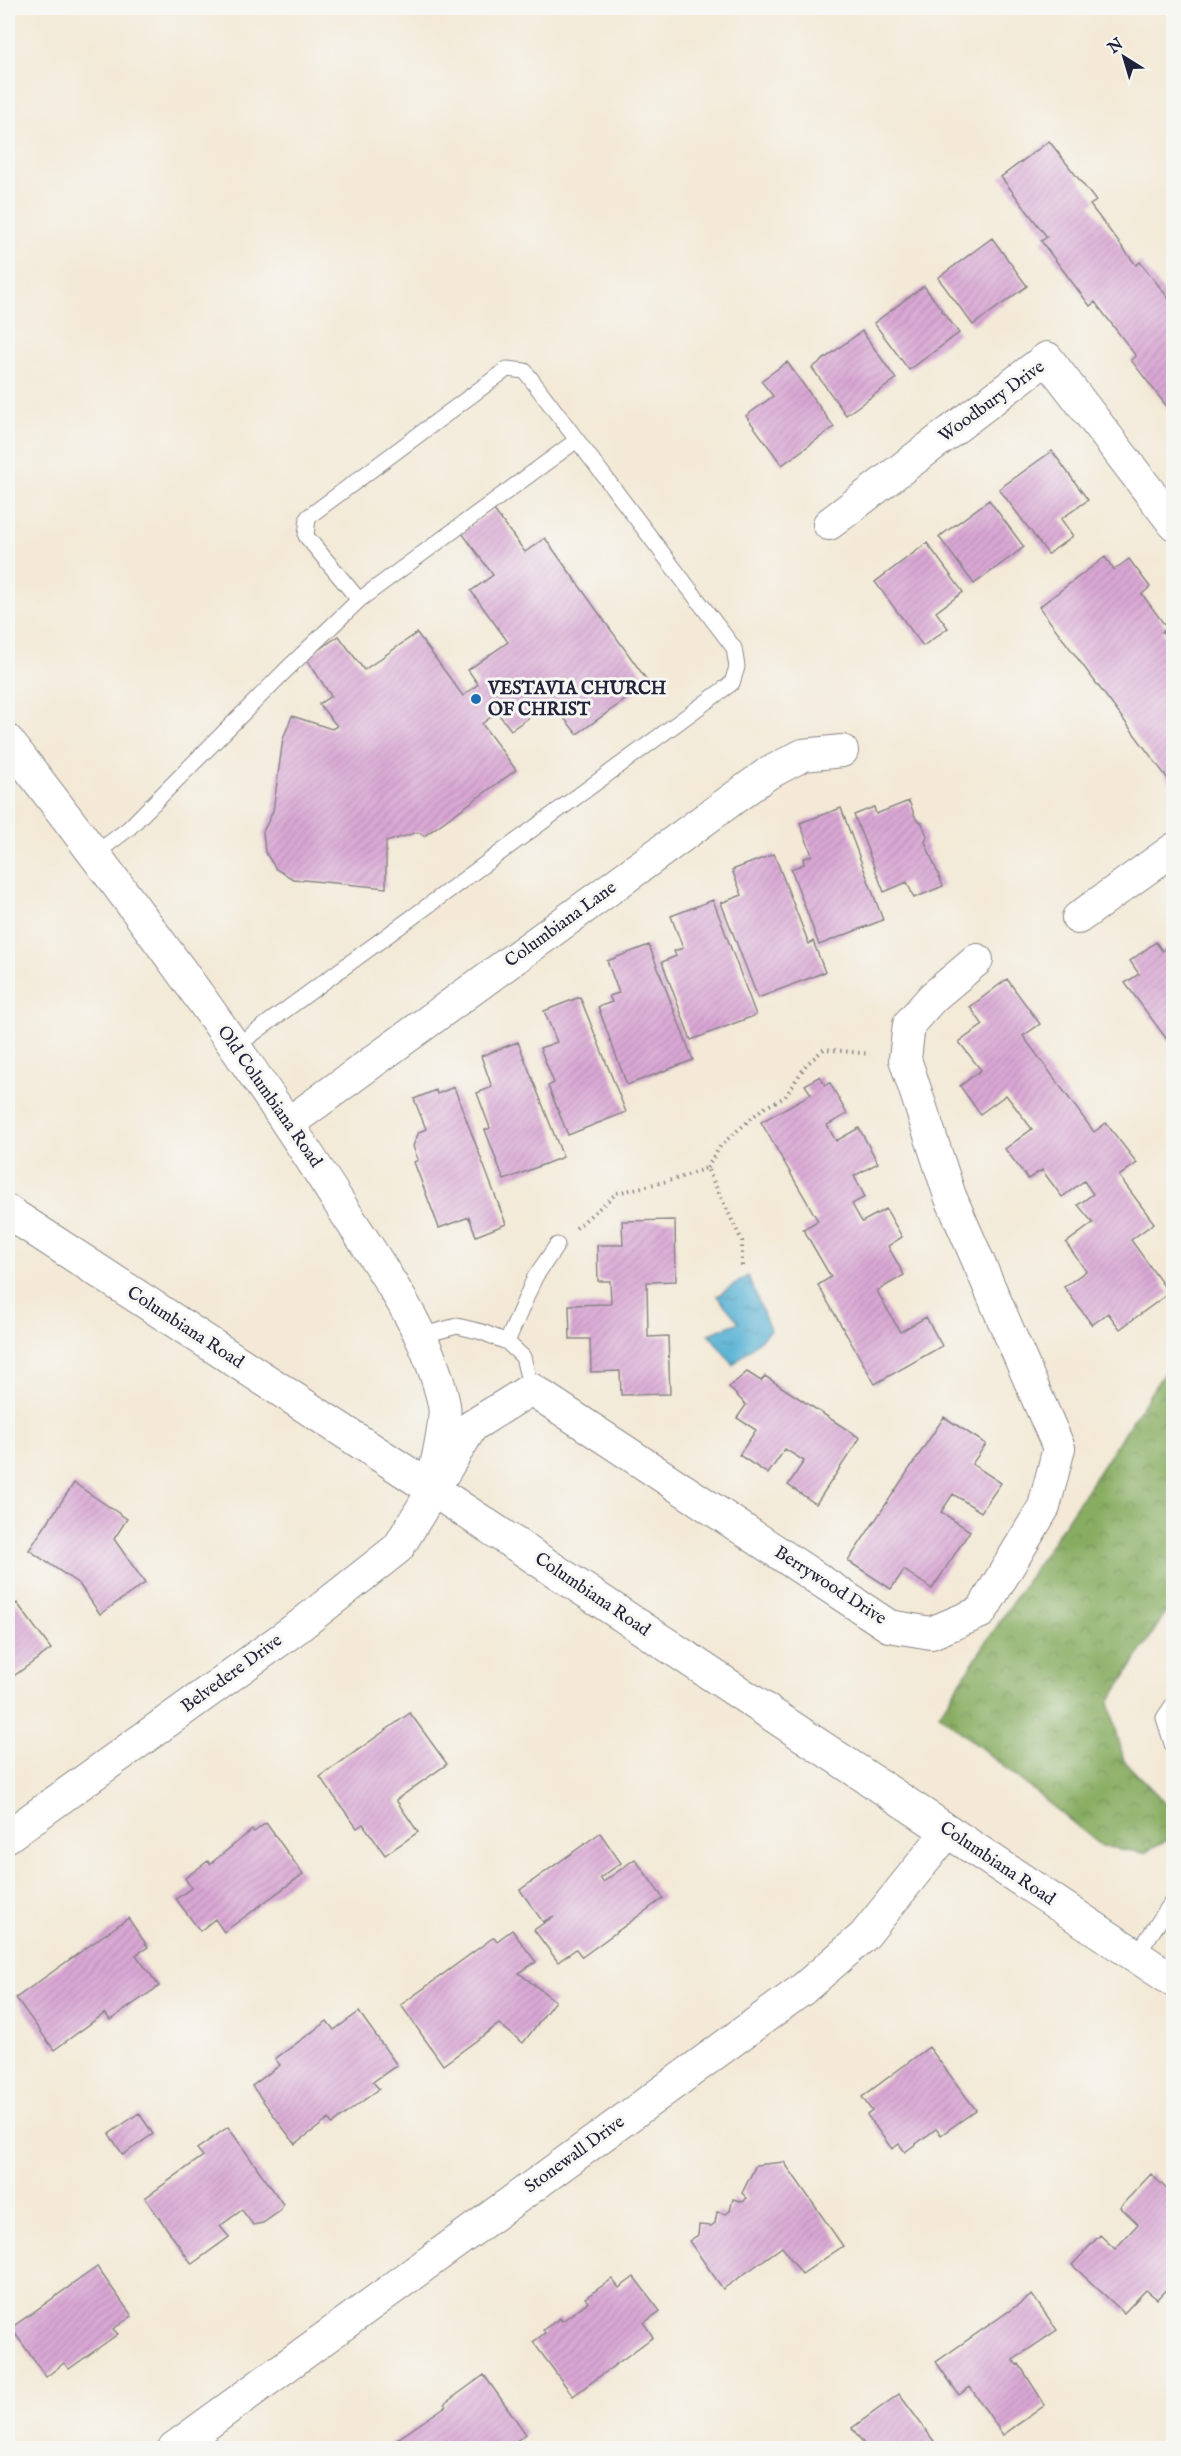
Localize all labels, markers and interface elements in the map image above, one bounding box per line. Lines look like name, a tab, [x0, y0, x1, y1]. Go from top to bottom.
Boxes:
north arrow	[1094, 27, 1154, 87]
text: N	[1104, 34, 1128, 59]
street label: Woodbury Drive	[935, 356, 1049, 448]
place label: VESTAVIA CHURCH OF CHRIST	[487, 678, 667, 722]
marker: VESTAVIA CHURCH OF CHRIST	[469, 692, 483, 706]
street label: Columbiana Lane	[501, 877, 621, 973]
street label: Old Columbiana Road	[211, 1022, 327, 1173]
street label: Columbiana Road	[122, 1282, 248, 1375]
street label: Berrywood Drive	[770, 1541, 890, 1631]
street label: Columbiana Road	[530, 1548, 655, 1642]
street label: Belvedere Drive	[177, 1630, 287, 1718]
street label: Columbiana Road	[935, 1817, 1060, 1911]
street label: Stonewall Drive	[520, 2111, 630, 2199]

